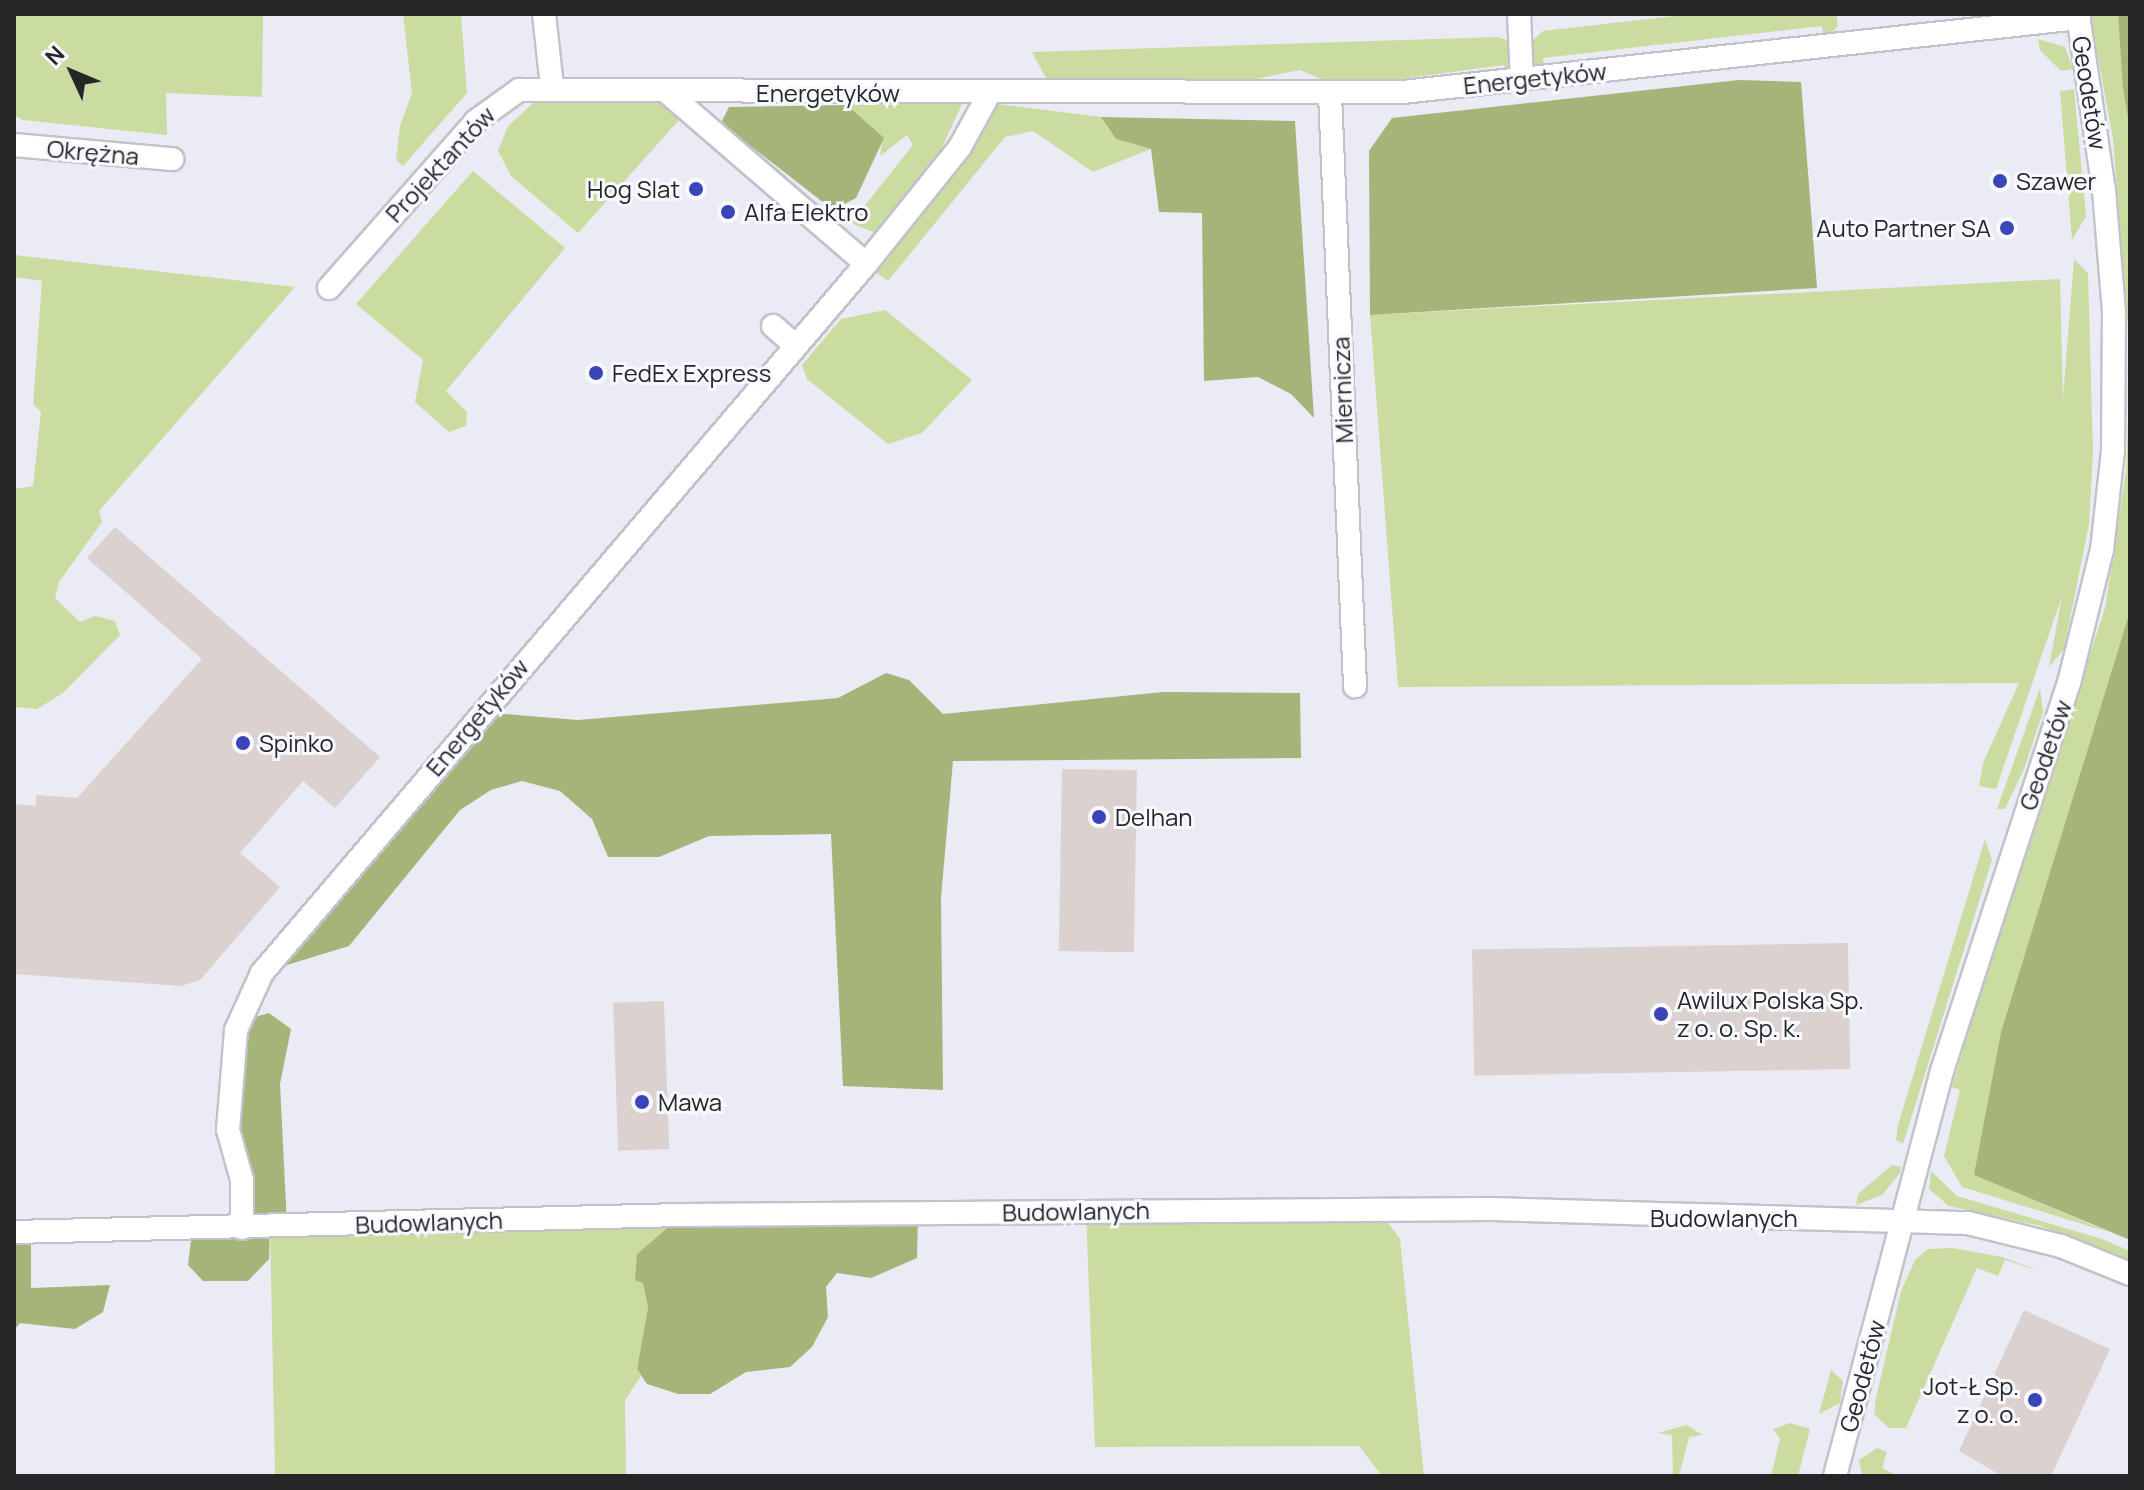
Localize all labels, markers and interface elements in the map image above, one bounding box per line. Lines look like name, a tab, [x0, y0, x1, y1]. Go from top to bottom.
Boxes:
north arrow	[32, 32, 112, 112]
street label: Geodetów	[2067, 34, 2113, 152]
text: N	[38, 39, 71, 71]
street label: Energetyków	[1462, 56, 1608, 100]
street label: Energetyków	[756, 79, 900, 107]
street label: Projektantów	[379, 100, 501, 228]
street label: Okrężna	[46, 134, 140, 170]
place label: Szawer	[2016, 167, 2096, 195]
marker: Szawer	[1991, 172, 2009, 190]
place label: Hog Slat	[587, 175, 680, 203]
marker: Hog Slat	[687, 180, 705, 198]
place label: Alfa Elektro	[744, 198, 869, 226]
marker: Alfa Elektro	[719, 203, 737, 221]
place label: Auto Partner SA	[1816, 214, 1991, 242]
marker: Auto Partner SA	[1998, 219, 2016, 237]
street label: Miernicza	[1326, 336, 1358, 444]
place label: FedEx Express	[612, 359, 771, 387]
marker: FedEx Express	[587, 364, 605, 382]
street label: Energetyków	[420, 653, 534, 781]
street label: Geodetów	[2013, 696, 2077, 814]
place label: Spinko	[259, 729, 334, 757]
marker: Spinko	[234, 734, 252, 752]
place label: Delhan	[1115, 803, 1193, 831]
marker: Delhan	[1090, 808, 1108, 826]
place label: Awilux Polska Sp. z o. o. Sp. k.	[1677, 986, 1864, 1042]
marker: Awilux Polska Sp. z o. o. Sp. k.	[1652, 1005, 1670, 1023]
place label: Mawa	[658, 1088, 722, 1116]
marker: Mawa	[633, 1093, 651, 1111]
street label: Budowlanych	[1002, 1195, 1150, 1227]
street label: Budowlanych	[1650, 1204, 1798, 1232]
street label: Budowlanych	[355, 1205, 503, 1239]
street label: Geodetów	[1833, 1317, 1891, 1435]
place label: Jot-Ł Sp. z o. o.	[1922, 1372, 2019, 1428]
marker: Jot-Ł Sp. z o. o.	[2026, 1391, 2044, 1409]

